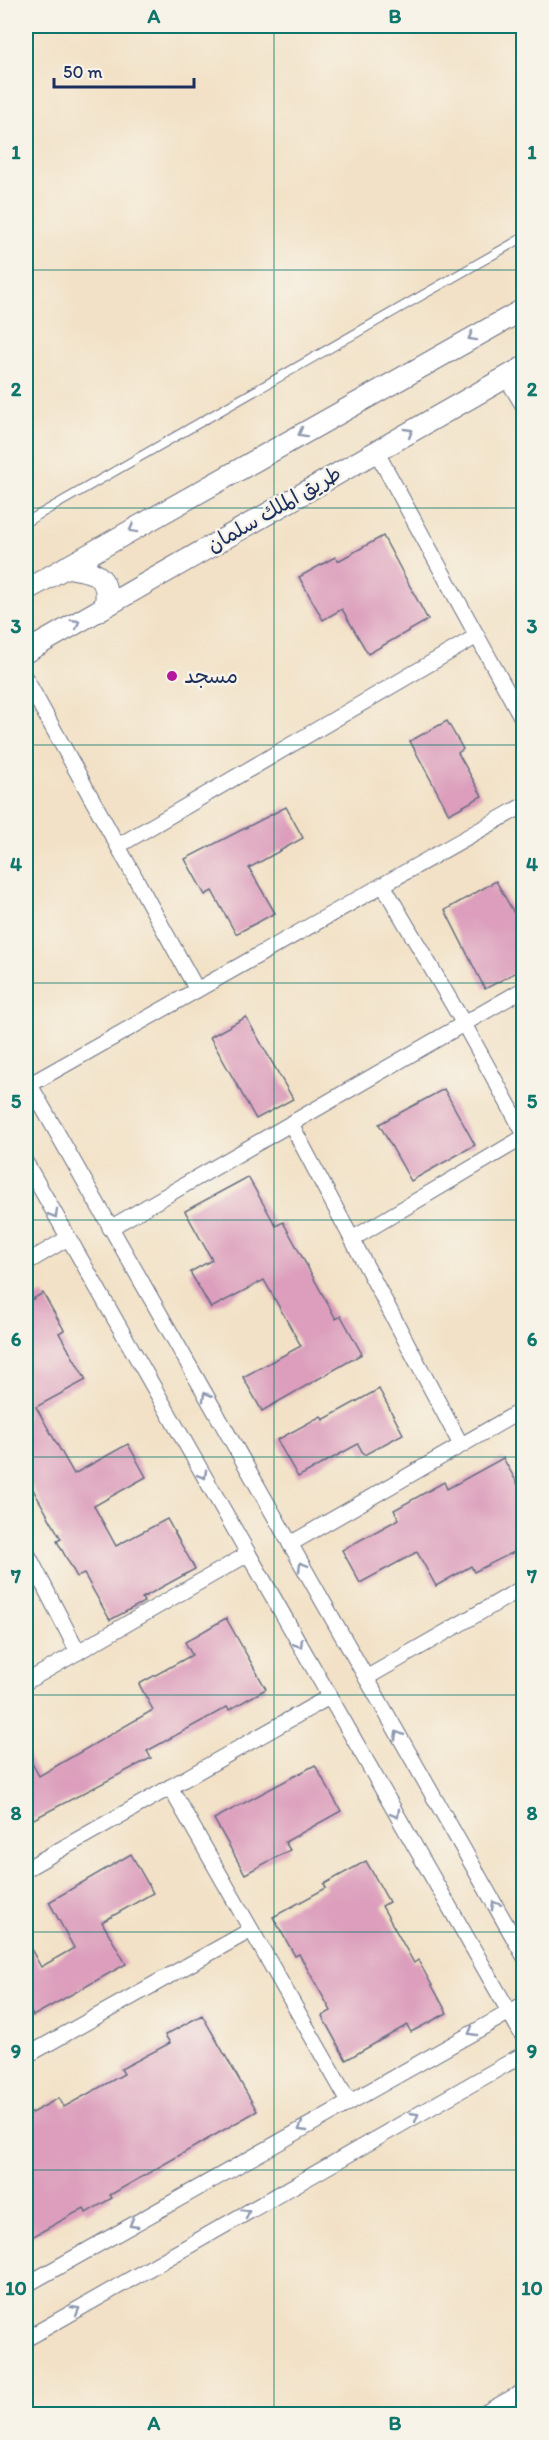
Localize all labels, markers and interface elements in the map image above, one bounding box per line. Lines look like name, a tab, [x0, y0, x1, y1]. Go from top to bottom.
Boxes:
text: A	[147, 4, 161, 28]
text: B	[389, 4, 402, 28]
scale bar	[54, 51, 194, 89]
text: 50 m	[63, 61, 103, 83]
text: 1	[11, 140, 21, 164]
text: 1	[527, 140, 537, 164]
one-way arrow	[468, 330, 479, 341]
text: 2	[11, 377, 22, 401]
text: 2	[527, 377, 538, 401]
one-way arrow	[298, 426, 309, 437]
one-way arrow	[403, 428, 414, 439]
street label: طريق الملك سلمان	[202, 460, 345, 557]
one-way arrow	[129, 522, 139, 533]
text: 3	[11, 614, 22, 638]
text: 3	[527, 614, 538, 638]
one-way arrow	[70, 618, 80, 630]
place label: مسجد	[184, 663, 238, 688]
marker: مسجد	[165, 669, 179, 683]
text: 4	[10, 852, 22, 876]
text: 4	[526, 852, 538, 876]
text: 5	[11, 1089, 22, 1113]
text: 5	[527, 1089, 538, 1113]
one-way arrow	[47, 1208, 59, 1218]
text: 6	[11, 1327, 22, 1351]
text: 6	[527, 1327, 538, 1351]
one-way arrow	[202, 1392, 213, 1402]
one-way arrow	[196, 1468, 207, 1479]
one-way arrow	[298, 1562, 309, 1572]
text: 7	[10, 1564, 21, 1588]
text: 7	[526, 1564, 537, 1588]
one-way arrow	[292, 1638, 303, 1648]
one-way arrow	[394, 1731, 406, 1741]
text: 8	[11, 1801, 22, 1825]
text: 8	[527, 1801, 538, 1825]
one-way arrow	[388, 1807, 400, 1818]
one-way arrow	[490, 1901, 502, 1911]
one-way arrow	[468, 2024, 478, 2036]
text: 9	[11, 2039, 21, 2063]
text: 9	[527, 2039, 537, 2063]
one-way arrow	[409, 2112, 419, 2123]
one-way arrow	[298, 2121, 308, 2132]
one-way arrow	[239, 2209, 250, 2220]
one-way arrow	[129, 2217, 139, 2228]
text: 10	[5, 2276, 27, 2300]
text: 10	[521, 2276, 543, 2300]
one-way arrow	[70, 2305, 80, 2317]
text: A	[147, 2411, 161, 2435]
text: B	[389, 2411, 402, 2435]

